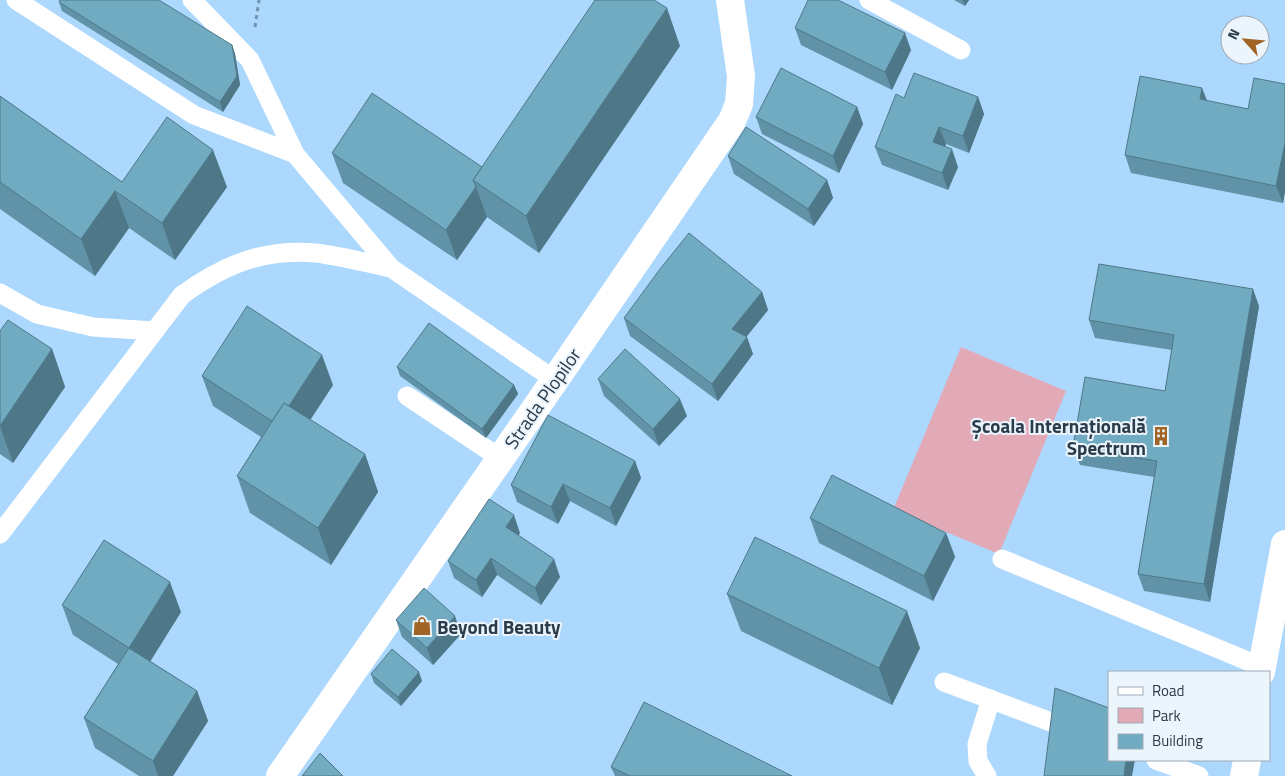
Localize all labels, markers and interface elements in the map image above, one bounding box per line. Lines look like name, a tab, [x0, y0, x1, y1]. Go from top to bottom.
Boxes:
north arrow	[1220, 15, 1270, 65]
text: N	[1221, 25, 1245, 43]
street label: Strada Plopilor	[496, 341, 588, 454]
place label: Școala Internațională Spectrum	[972, 411, 1146, 462]
building icon: Școala Internațională Spectrum	[1150, 425, 1172, 447]
place label: Beyond Beauty	[437, 612, 561, 641]
shop icon: Beyond Beauty	[411, 615, 433, 637]
legend	[1108, 671, 1270, 761]
text: Road	[1152, 679, 1184, 702]
text: Park	[1152, 704, 1181, 727]
text: Building	[1152, 729, 1203, 752]

